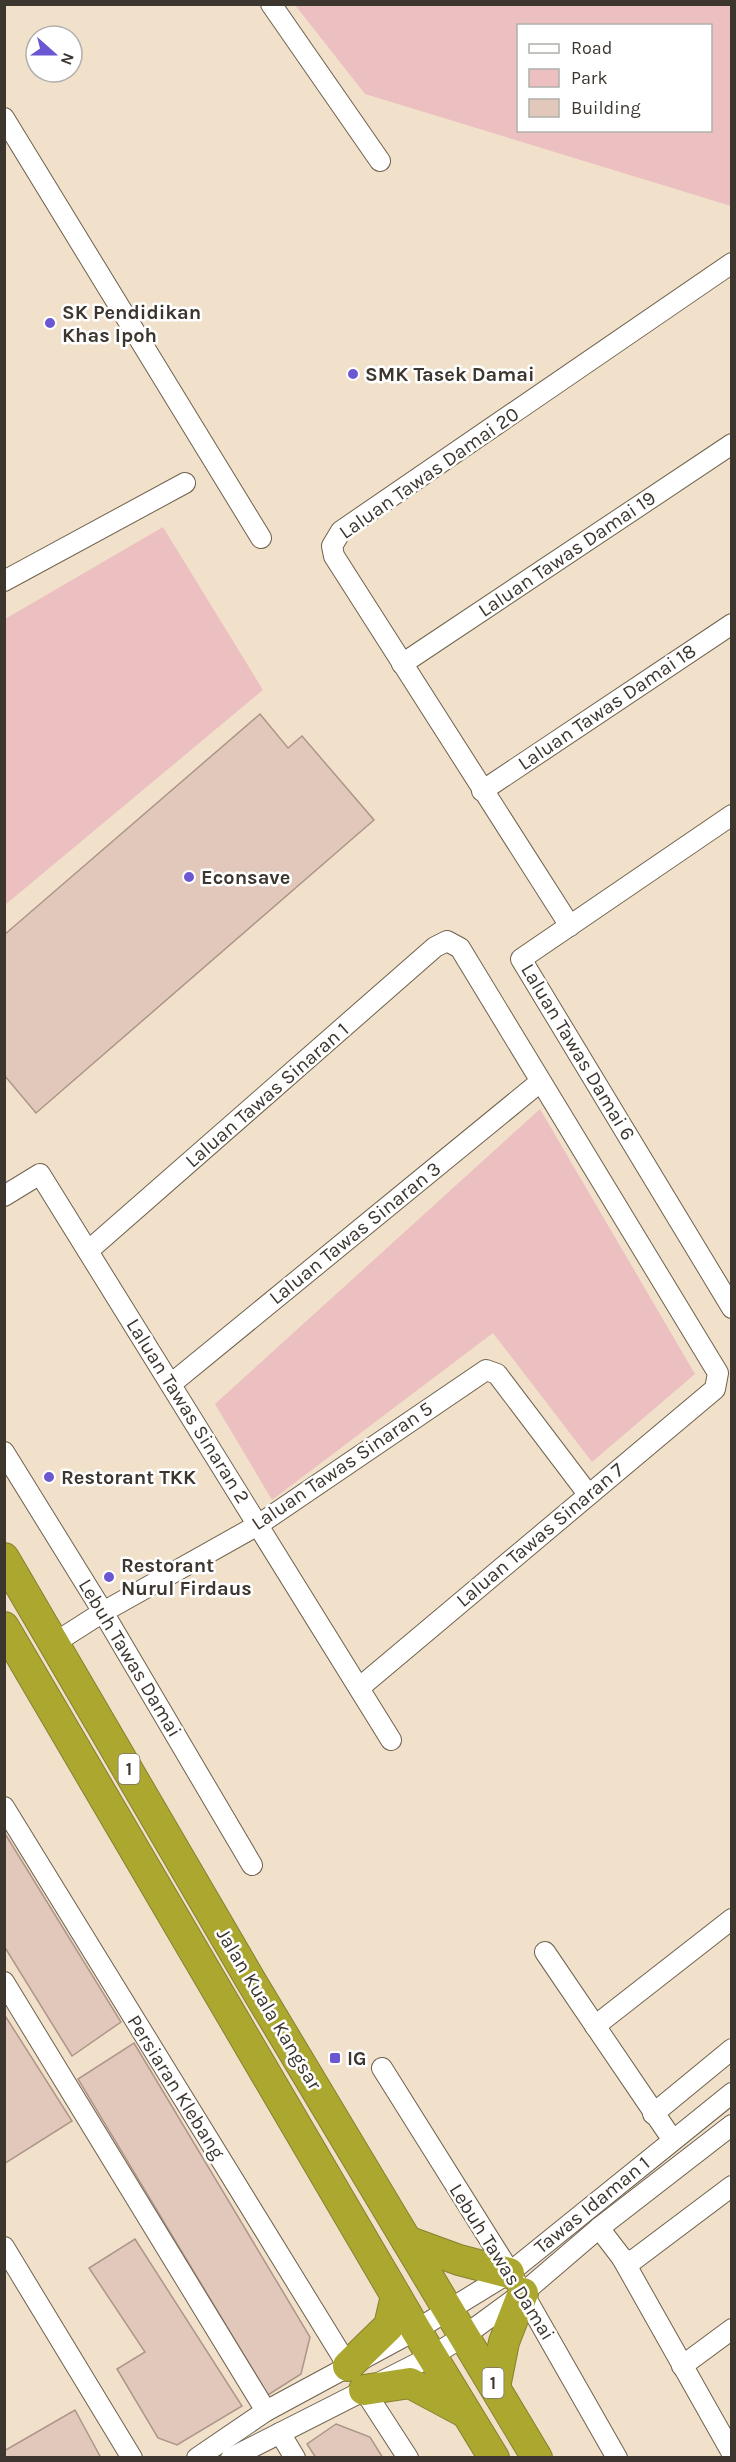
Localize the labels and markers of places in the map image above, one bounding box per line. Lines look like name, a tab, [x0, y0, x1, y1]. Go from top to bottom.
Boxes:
place label: SK Pendidikan Khas Ipoh	[62, 301, 201, 347]
marker: SK Pendidikan Khas Ipoh	[43, 316, 57, 330]
place label: SMK Tasek Damai	[365, 363, 535, 386]
marker: SMK Tasek Damai	[346, 367, 360, 381]
place label: Econsave	[201, 866, 290, 889]
marker: Econsave	[182, 870, 196, 884]
place label: Restorant TKK	[61, 1466, 196, 1489]
marker: Restorant TKK	[42, 1470, 56, 1484]
place label: Restorant Nurul Firdaus	[121, 1554, 252, 1600]
marker: Restorant Nurul Firdaus	[102, 1570, 116, 1584]
place label: IG	[347, 2047, 367, 2070]
marker: IG	[328, 2051, 342, 2065]

